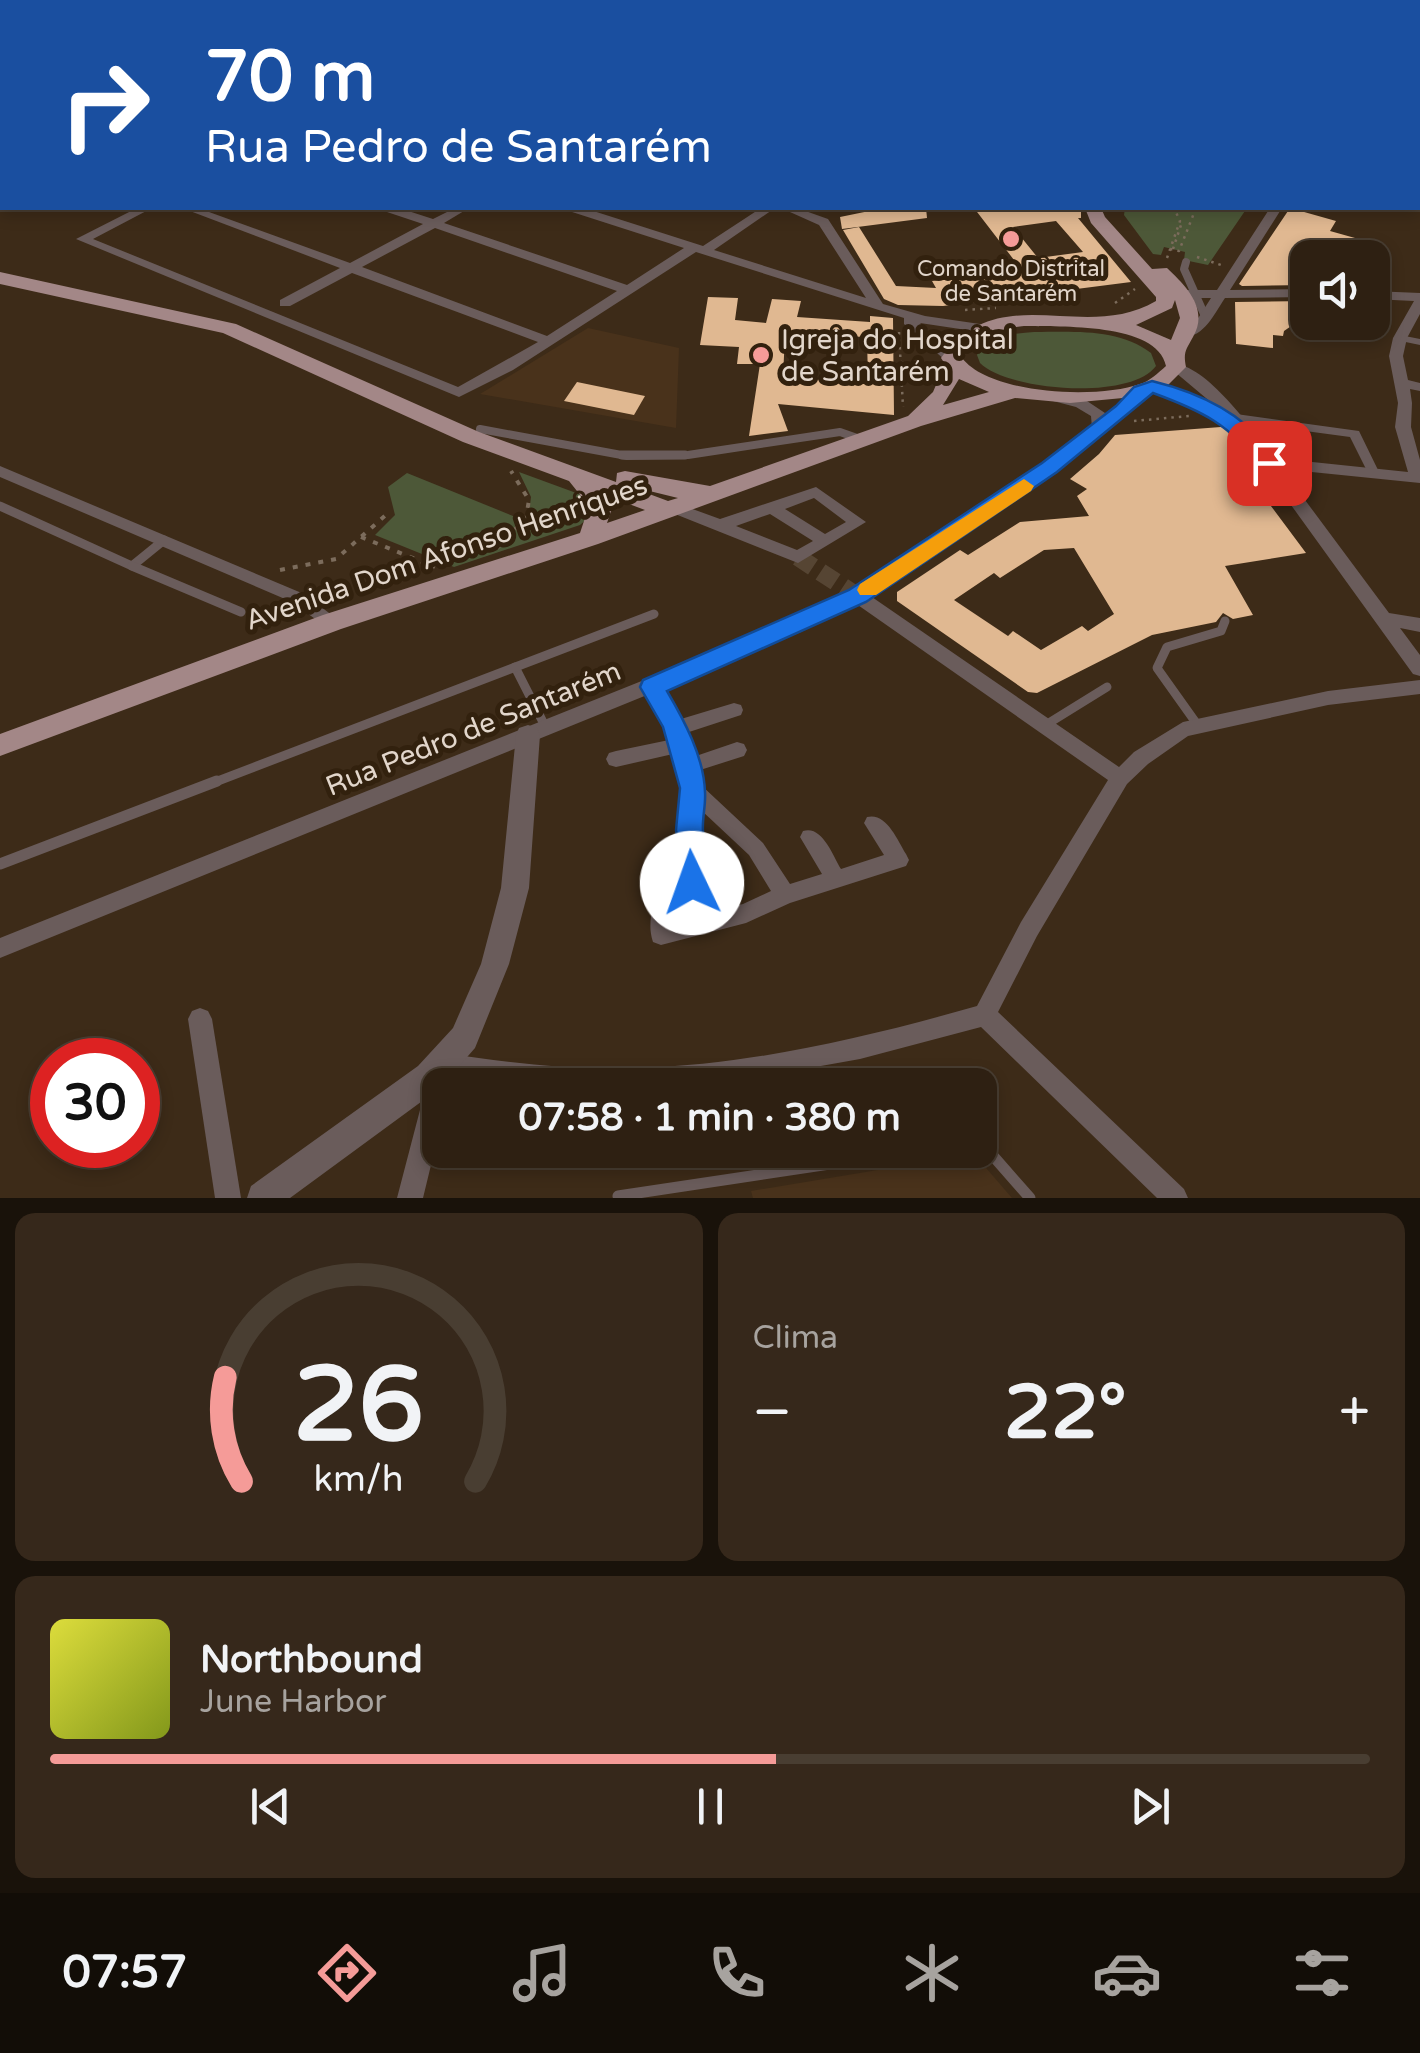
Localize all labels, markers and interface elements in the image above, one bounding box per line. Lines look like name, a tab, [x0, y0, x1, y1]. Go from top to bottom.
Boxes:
text: 70 m	[205, 36, 375, 120]
icon: right	[40, 40, 170, 170]
text: Rua Pedro de Santarém	[205, 121, 712, 175]
marker: Comando Distrital de Santarém	[1000, 228, 1022, 250]
map controls	[1290, 240, 1390, 340]
button: sound	[1290, 240, 1390, 340]
place label: Comando Distrital de Santarém	[917, 256, 1105, 307]
place label: Igreja do Hospital de Santarém	[781, 323, 1014, 389]
marker: Igreja do Hospital de Santarém	[750, 344, 772, 366]
pin	[1227, 421, 1312, 506]
icon: arrive	[1242, 436, 1297, 491]
street label: Avenida Dom Afonso Henriques	[241, 468, 652, 638]
street label: Rua Pedro de Santarém	[321, 654, 626, 804]
position arrow	[640, 831, 744, 935]
speed limit sign: 30	[30, 1038, 160, 1168]
text: 07:58 · 1 min · 380 m	[518, 1095, 901, 1141]
text: Clima	[753, 1319, 838, 1357]
text: 26	[293, 1344, 424, 1469]
text: 22°	[1004, 1368, 1127, 1458]
text: −	[753, 1380, 792, 1446]
text: +	[1339, 1380, 1370, 1446]
text: km/h	[314, 1458, 404, 1501]
text: Northbound	[200, 1637, 423, 1683]
text: June Harbor	[200, 1683, 387, 1721]
icon: previous	[243, 1779, 298, 1834]
icon: pause	[683, 1779, 738, 1834]
icon: next	[1123, 1779, 1178, 1834]
icon: directions	[312, 1938, 382, 2008]
icon: music	[507, 1938, 577, 2008]
icon: phone	[702, 1938, 772, 2008]
icon: climate	[897, 1938, 967, 2008]
icon: car	[1092, 1938, 1162, 2008]
icon: filters	[1287, 1938, 1357, 2008]
text: 07:57	[63, 1946, 187, 2000]

